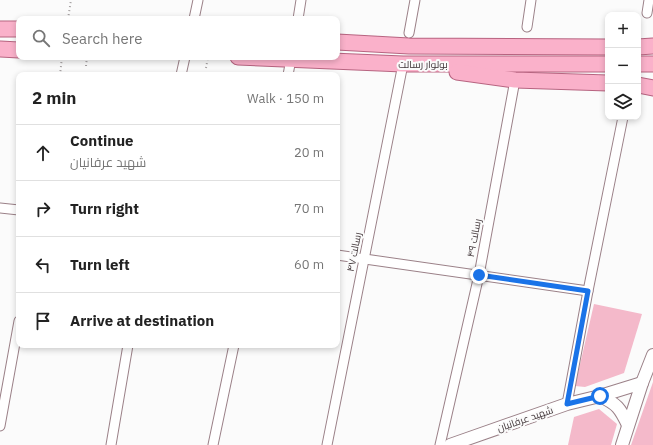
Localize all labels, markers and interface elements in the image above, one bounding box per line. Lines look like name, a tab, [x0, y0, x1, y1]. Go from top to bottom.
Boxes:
map controls	[605, 12, 641, 120]
button: +	[605, 12, 641, 48]
search box	[16, 16, 340, 60]
icon: search	[30, 27, 52, 49]
text: Search here	[62, 29, 142, 48]
button: −	[605, 48, 641, 84]
street label: بولوار رسالت	[398, 58, 448, 71]
button: layers	[605, 84, 641, 120]
text: 2 min	[32, 87, 76, 109]
text: Walk · 150 m	[247, 90, 324, 107]
text: Continue	[70, 131, 134, 150]
icon: ahead	[32, 142, 54, 164]
text: 20 m	[294, 144, 324, 161]
text: شهید عرفانیان	[70, 154, 146, 171]
icon: right	[32, 198, 54, 220]
text: Turn right	[70, 199, 139, 218]
text: 70 m	[294, 200, 324, 217]
street label: رسالت ۴۹	[464, 218, 484, 258]
street label: رسالت ۴۷	[344, 231, 364, 273]
icon: left	[32, 254, 54, 276]
text: Turn left	[70, 255, 130, 274]
text: 60 m	[294, 256, 324, 273]
route end	[470, 266, 488, 284]
icon: arrive	[32, 310, 54, 332]
text: Arrive at destination	[70, 311, 214, 330]
route start	[591, 387, 609, 405]
street label: شهید عرفانیان	[495, 403, 555, 435]

